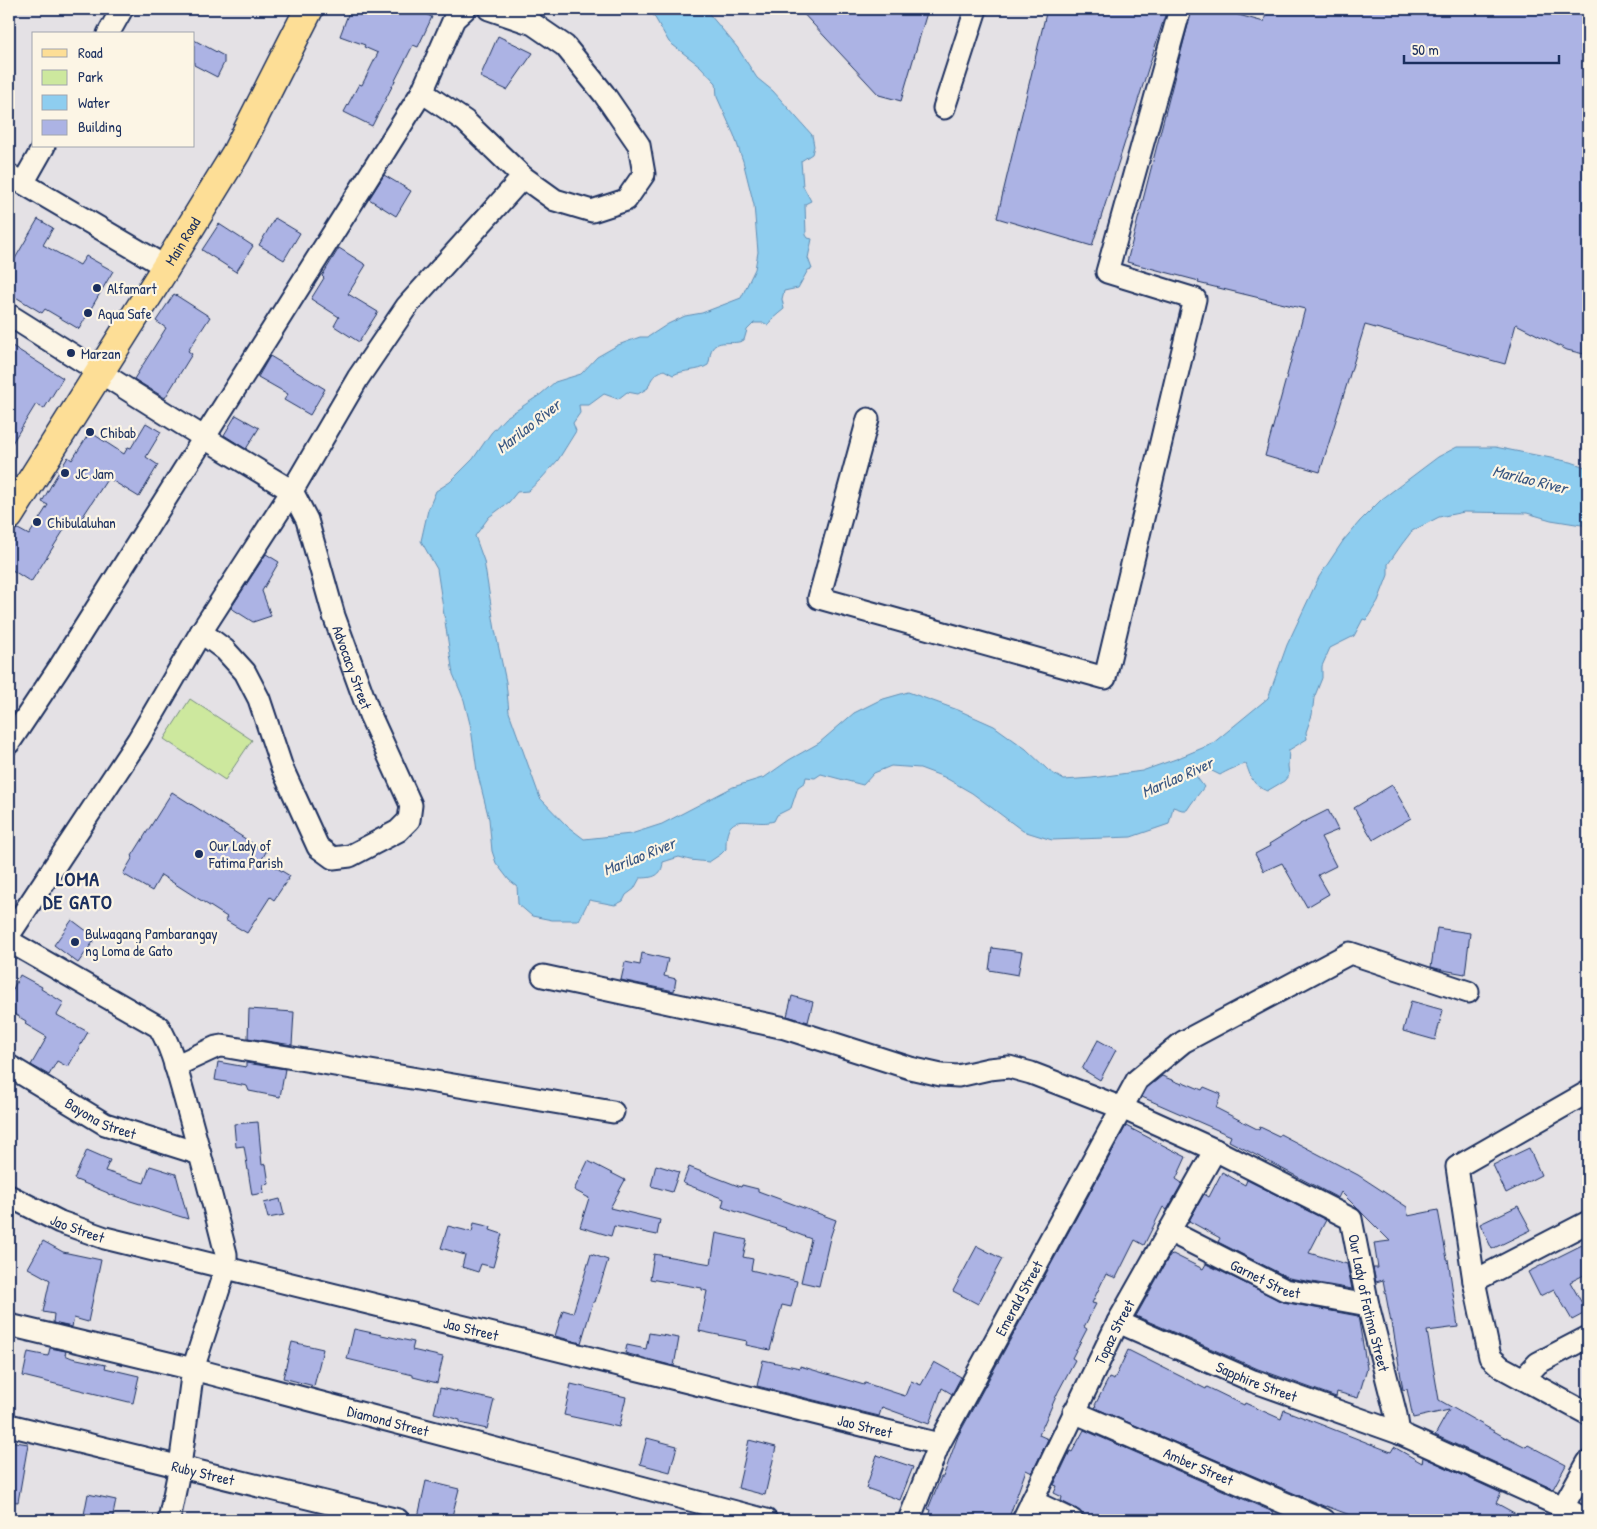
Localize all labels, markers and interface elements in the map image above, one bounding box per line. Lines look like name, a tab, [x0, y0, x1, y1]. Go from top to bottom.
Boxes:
legend	[32, 32, 195, 148]
scale bar	[1404, 32, 1560, 64]
text: 50 m	[1412, 39, 1439, 60]
text: Road	[78, 42, 103, 63]
text: Park	[78, 66, 103, 87]
text: Water	[78, 92, 110, 113]
text: Building	[78, 116, 122, 137]
street label: Main Road	[159, 213, 205, 269]
place label: Alfamart	[107, 278, 157, 299]
marker: Alfamart	[91, 282, 103, 294]
place label: Aqua Safe	[98, 303, 152, 324]
marker: Aqua Safe	[82, 307, 94, 319]
place label: Marzan	[81, 343, 121, 364]
marker: Marzan	[65, 347, 77, 359]
water label: Marilao River	[491, 393, 566, 458]
place label: Chibab	[100, 422, 136, 443]
marker: Chibab	[84, 426, 96, 438]
water label: Marilao River	[1490, 459, 1571, 499]
place label: JC Jam	[75, 463, 114, 484]
marker: JC Jam	[59, 467, 71, 479]
place label: Chibulaluhan	[47, 512, 116, 533]
marker: Chibulaluhan	[31, 516, 43, 528]
street label: Advocacy Street	[328, 622, 378, 713]
water label: Marilao River	[1138, 751, 1218, 802]
water label: Marilao River	[600, 831, 680, 880]
place label: Our Lady of Fatima Parish	[208, 835, 283, 873]
marker: Our Lady of Fatima Parish	[193, 848, 205, 860]
district label: LOMA DE GATO	[43, 865, 113, 915]
place label: Bulwagang Pambarangay ng Loma de Gato	[85, 923, 218, 961]
marker: Bulwagang Pambarangay ng Loma de Gato	[69, 936, 81, 948]
street label: Bayona Street	[61, 1092, 140, 1144]
street label: Jao Street	[47, 1208, 108, 1248]
street label: Our Lady of Fatima Street	[1344, 1232, 1395, 1374]
street label: Garnet Street	[1227, 1254, 1303, 1303]
street label: Emerald Street	[989, 1256, 1048, 1339]
street label: Topaz Street	[1089, 1295, 1140, 1368]
street label: Jao Street	[441, 1312, 501, 1346]
street label: Sapphire Street	[1213, 1356, 1301, 1407]
street label: Diamond Street	[345, 1400, 432, 1441]
street label: Jao Street	[835, 1409, 896, 1443]
street label: Amber Street	[1161, 1442, 1238, 1491]
street label: Ruby Street	[170, 1455, 238, 1490]

